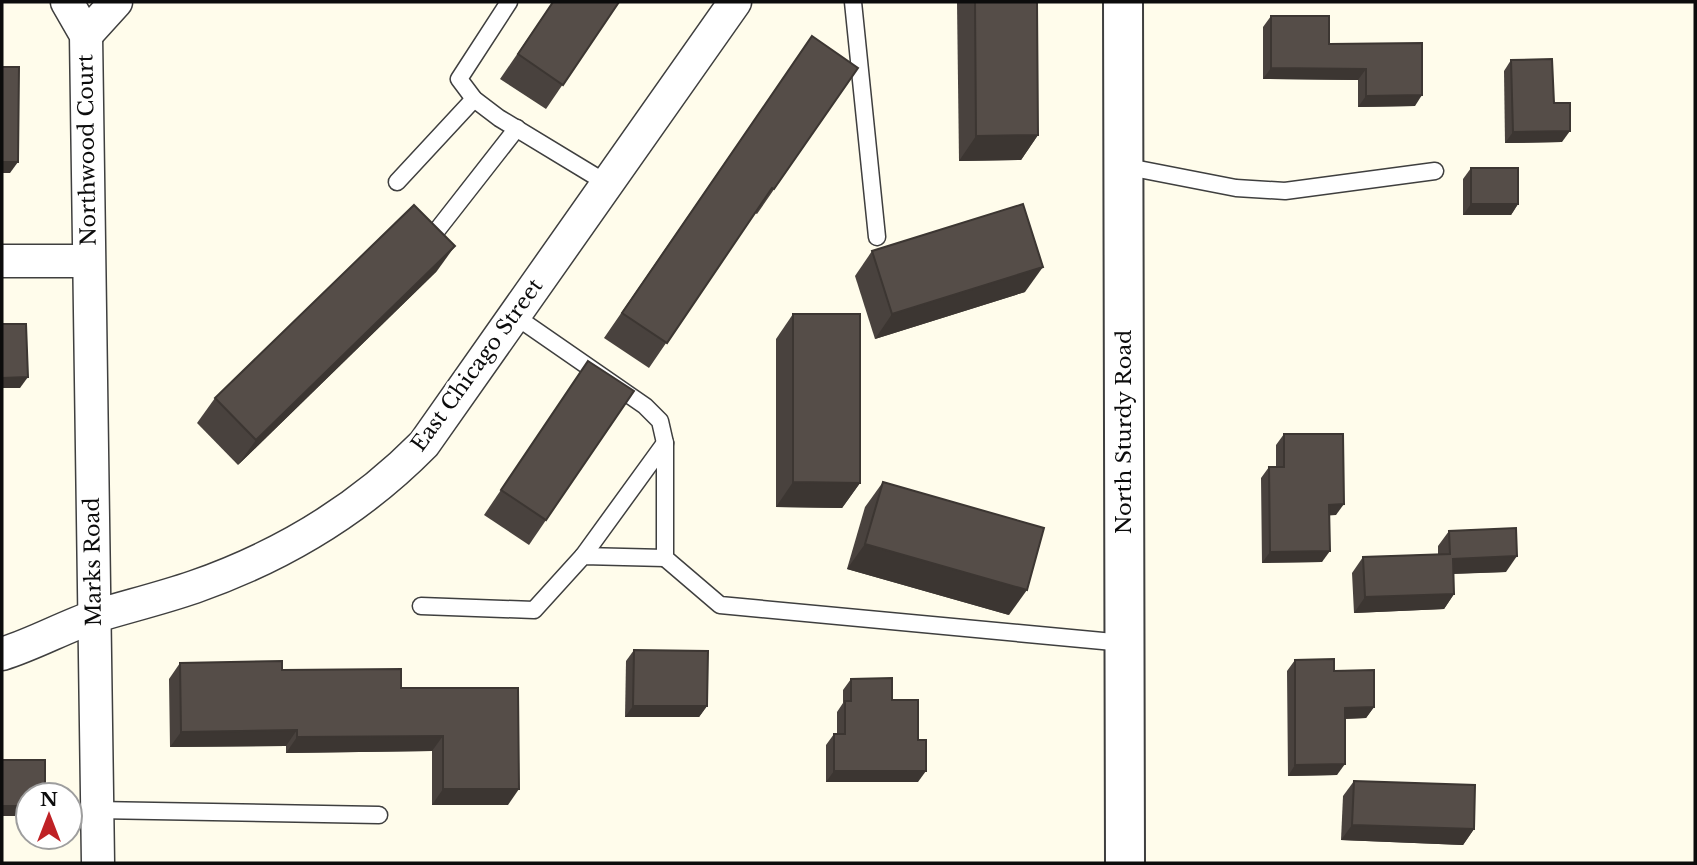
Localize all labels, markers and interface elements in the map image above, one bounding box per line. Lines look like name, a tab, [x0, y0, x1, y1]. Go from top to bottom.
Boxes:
street label: Northwood Court	[72, 54, 102, 246]
street label: East Chicago Street	[406, 274, 548, 456]
street label: North Sturdy Road	[1111, 330, 1137, 534]
street label: Marks Road	[79, 497, 107, 627]
north arrow	[14, 781, 84, 851]
text: N	[40, 788, 58, 811]

